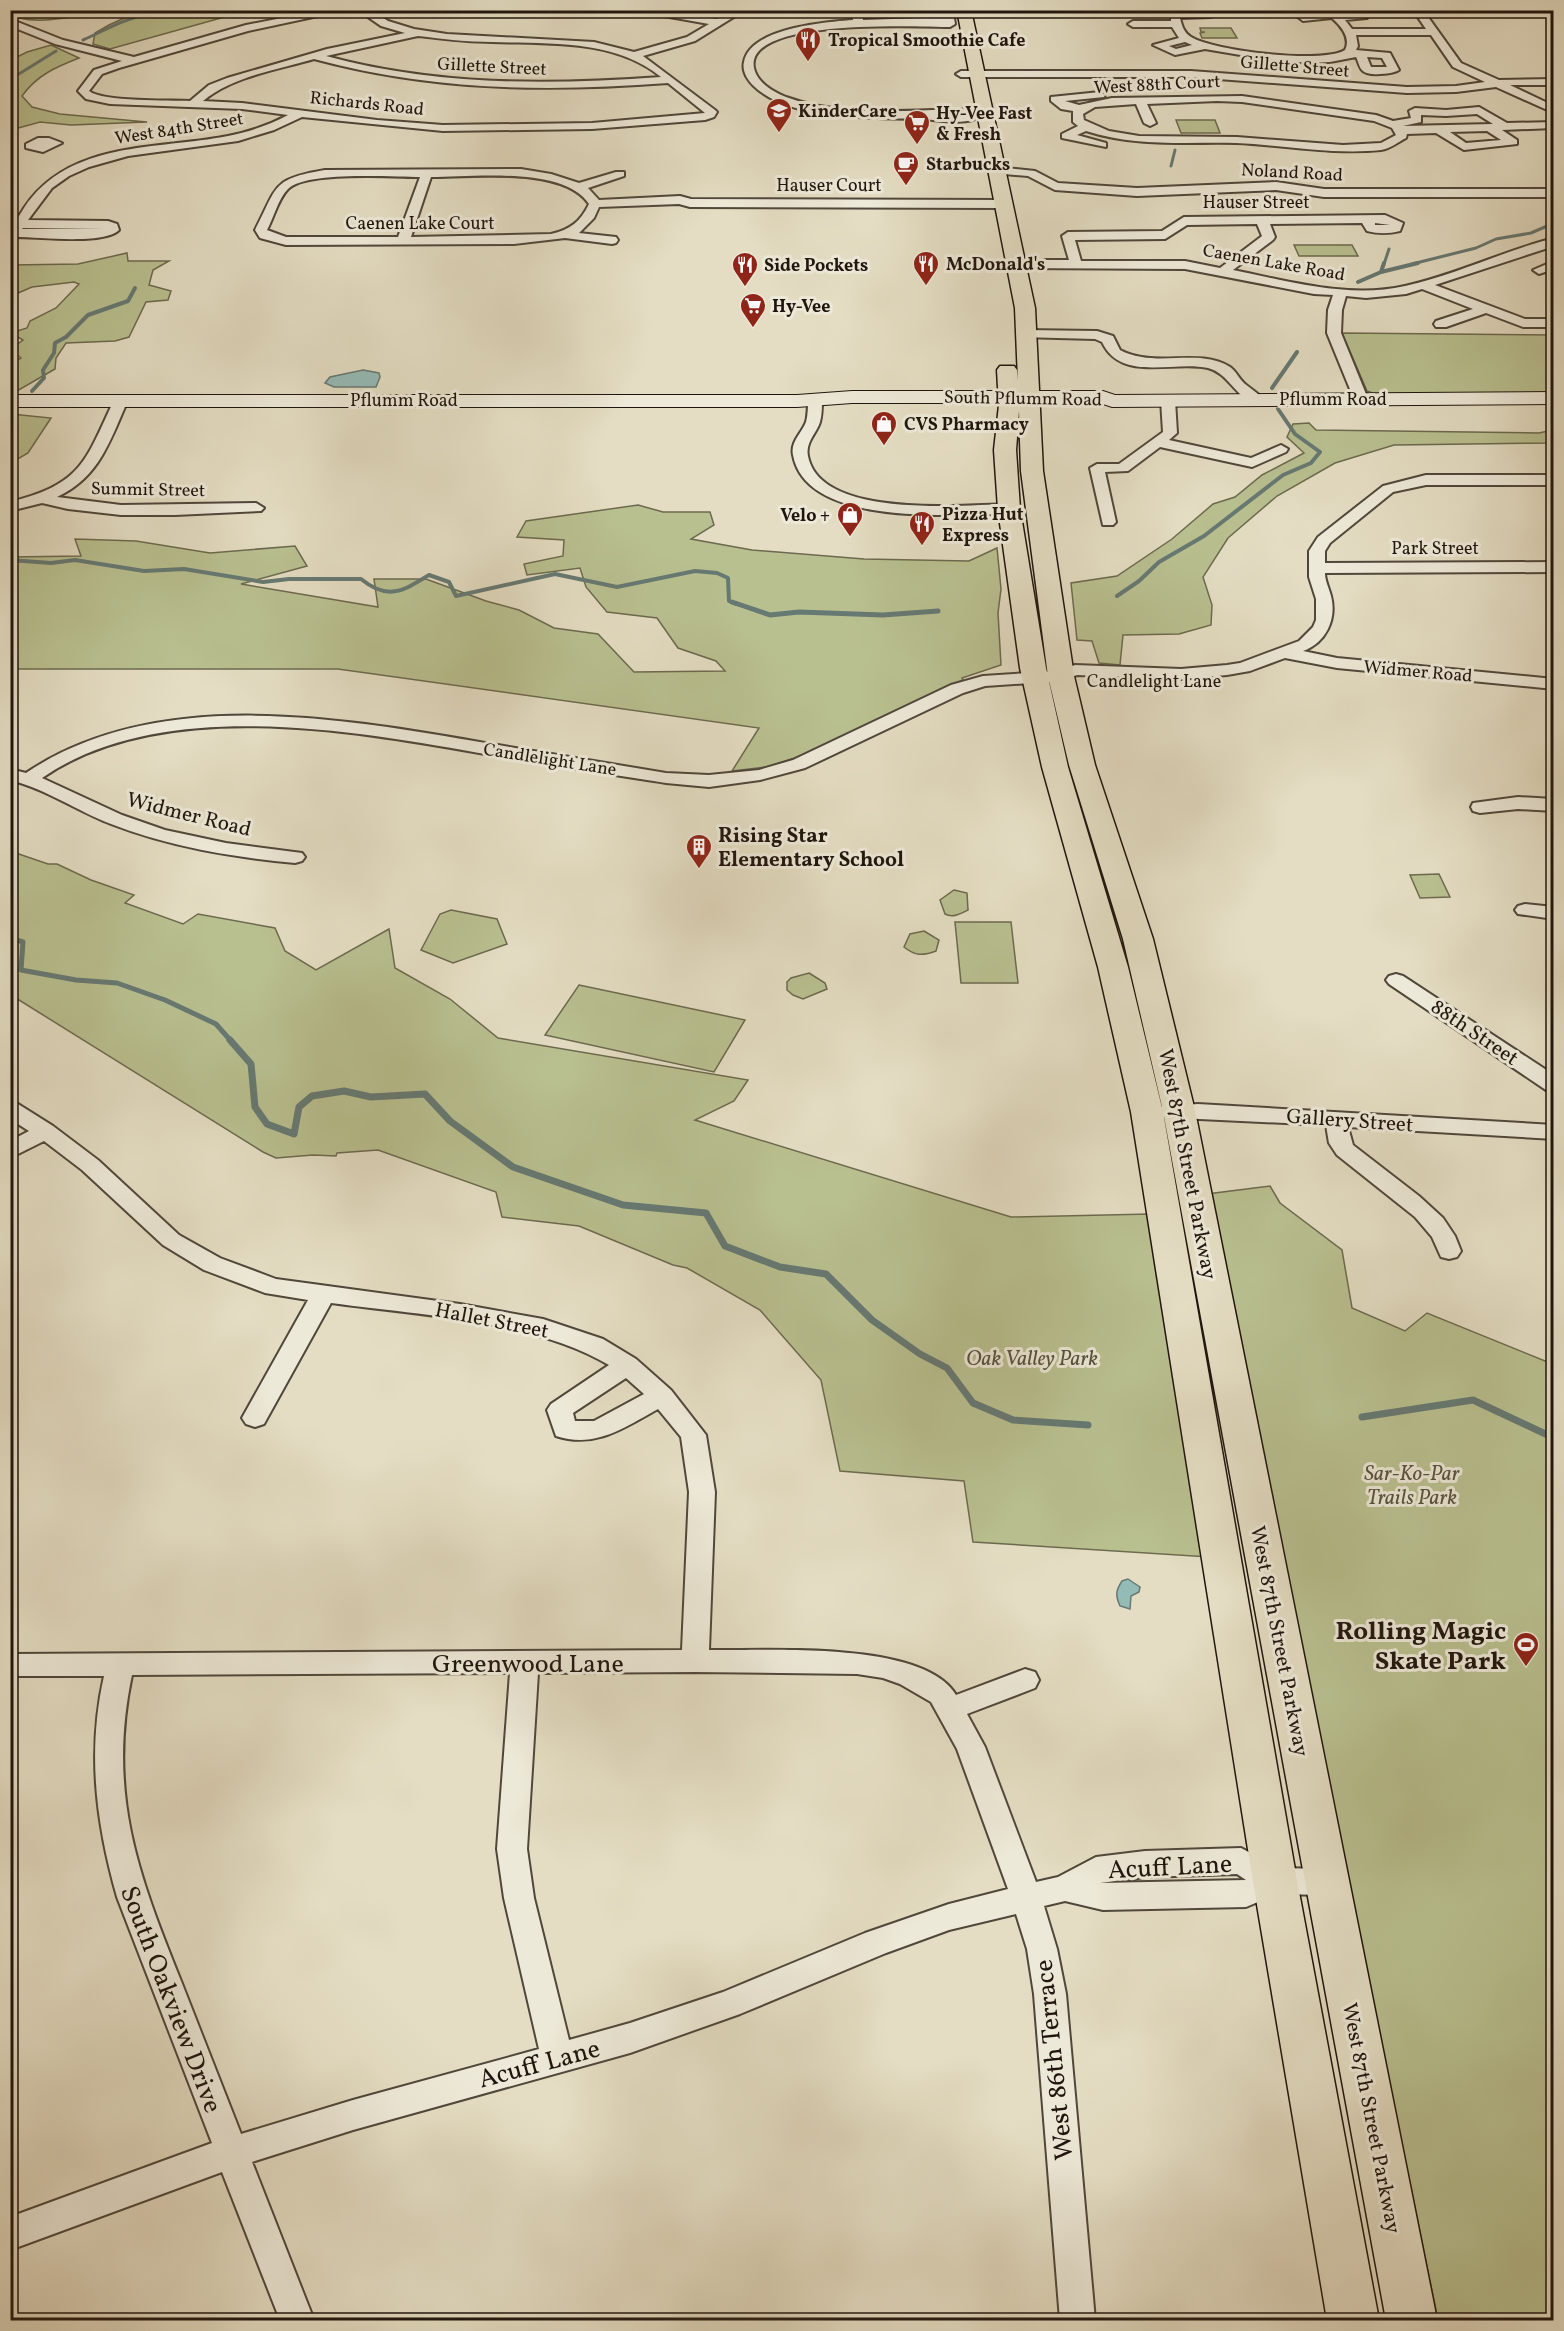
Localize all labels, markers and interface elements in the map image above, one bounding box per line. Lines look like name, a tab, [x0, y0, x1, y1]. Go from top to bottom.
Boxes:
restaurant icon: Tropical Smoothie Cafe	[793, 25, 823, 63]
place label: Tropical Smoothie Cafe	[828, 29, 1025, 54]
street label: Gillette Street	[1239, 50, 1350, 85]
street label: Gillette Street	[437, 52, 547, 83]
street label: West 88th Court	[1093, 70, 1221, 101]
street label: Richards Road	[309, 86, 425, 123]
school or university icon: KinderCare	[764, 96, 794, 134]
place label: KinderCare	[798, 100, 897, 125]
place label: Hy-Vee Fast & Fresh	[936, 102, 1033, 148]
street label: West 84th Street	[113, 107, 245, 152]
supermarket icon: Hy-Vee Fast & Fresh	[902, 108, 932, 146]
cafe icon: Starbucks	[891, 149, 921, 187]
place label: Starbucks	[926, 153, 1010, 178]
street label: Noland Road	[1240, 158, 1344, 189]
street label: Hauser Court	[776, 174, 882, 199]
street label: Hauser Street	[1202, 191, 1310, 216]
street label: Caenen Lake Court	[346, 212, 494, 237]
street label: Caenen Lake Road	[1201, 239, 1347, 288]
restaurant icon: McDonald's	[911, 249, 941, 287]
restaurant icon: Side Pockets	[730, 250, 760, 288]
place label: McDonald's	[946, 253, 1045, 278]
place label: Side Pockets	[764, 254, 868, 279]
supermarket icon: Hy-Vee	[738, 291, 768, 329]
place label: Hy-Vee	[772, 295, 830, 320]
street label: South Pflumm Road	[944, 386, 1102, 413]
street label: Pflumm Road	[1279, 388, 1387, 413]
street label: Pflumm Road	[350, 389, 458, 414]
shop icon: CVS Pharmacy	[869, 409, 899, 447]
place label: CVS Pharmacy	[904, 413, 1029, 438]
street label: Summit Street	[91, 477, 205, 504]
shop icon: Velo +	[835, 500, 865, 538]
place label: Pizza Hut Express	[942, 503, 1024, 549]
place label: Velo +	[780, 504, 830, 529]
restaurant icon: Pizza Hut Express	[907, 509, 937, 547]
street label: Park Street	[1391, 537, 1479, 562]
street label: Widmer Road	[1362, 655, 1473, 690]
street label: Candlelight Lane	[1087, 670, 1221, 695]
street label: Candlelight Lane	[481, 738, 618, 783]
street label: Widmer Road	[123, 786, 254, 845]
place label: Rising Star Elementary School	[718, 822, 904, 875]
building icon: Rising Star Elementary School	[684, 832, 714, 870]
street label: 88th Street	[1424, 993, 1524, 1073]
street label: West 87th Street Parkway	[1150, 1046, 1223, 1283]
street label: Gallery Street	[1285, 1103, 1414, 1140]
street label: Hallet Street	[432, 1296, 551, 1347]
park label: Oak Valley Park	[966, 1345, 1098, 1374]
park label: Sar-Ko-Par Trails Park	[1364, 1460, 1460, 1513]
street label: West 87th Street Parkway	[1242, 1523, 1315, 1760]
place label: Rolling Magic Skate Park	[1336, 1614, 1506, 1680]
sports icon: Rolling Magic Skate Park	[1511, 1630, 1541, 1668]
street label: Greenwood Lane	[432, 1647, 624, 1683]
street label: Acuff Lane	[1107, 1847, 1233, 1889]
street label: South Oakview Drive	[110, 1881, 230, 2118]
street label: West 86th Terrace	[1027, 1958, 1083, 2162]
street label: West 87th Street Parkway	[1334, 2000, 1407, 2237]
street label: Acuff Lane	[475, 2031, 604, 2098]

